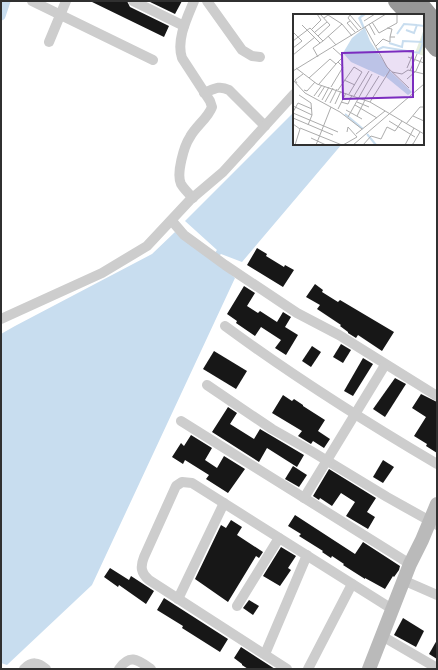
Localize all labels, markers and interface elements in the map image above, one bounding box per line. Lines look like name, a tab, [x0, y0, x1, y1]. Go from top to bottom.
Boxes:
inset map	[293, 14, 424, 145]

